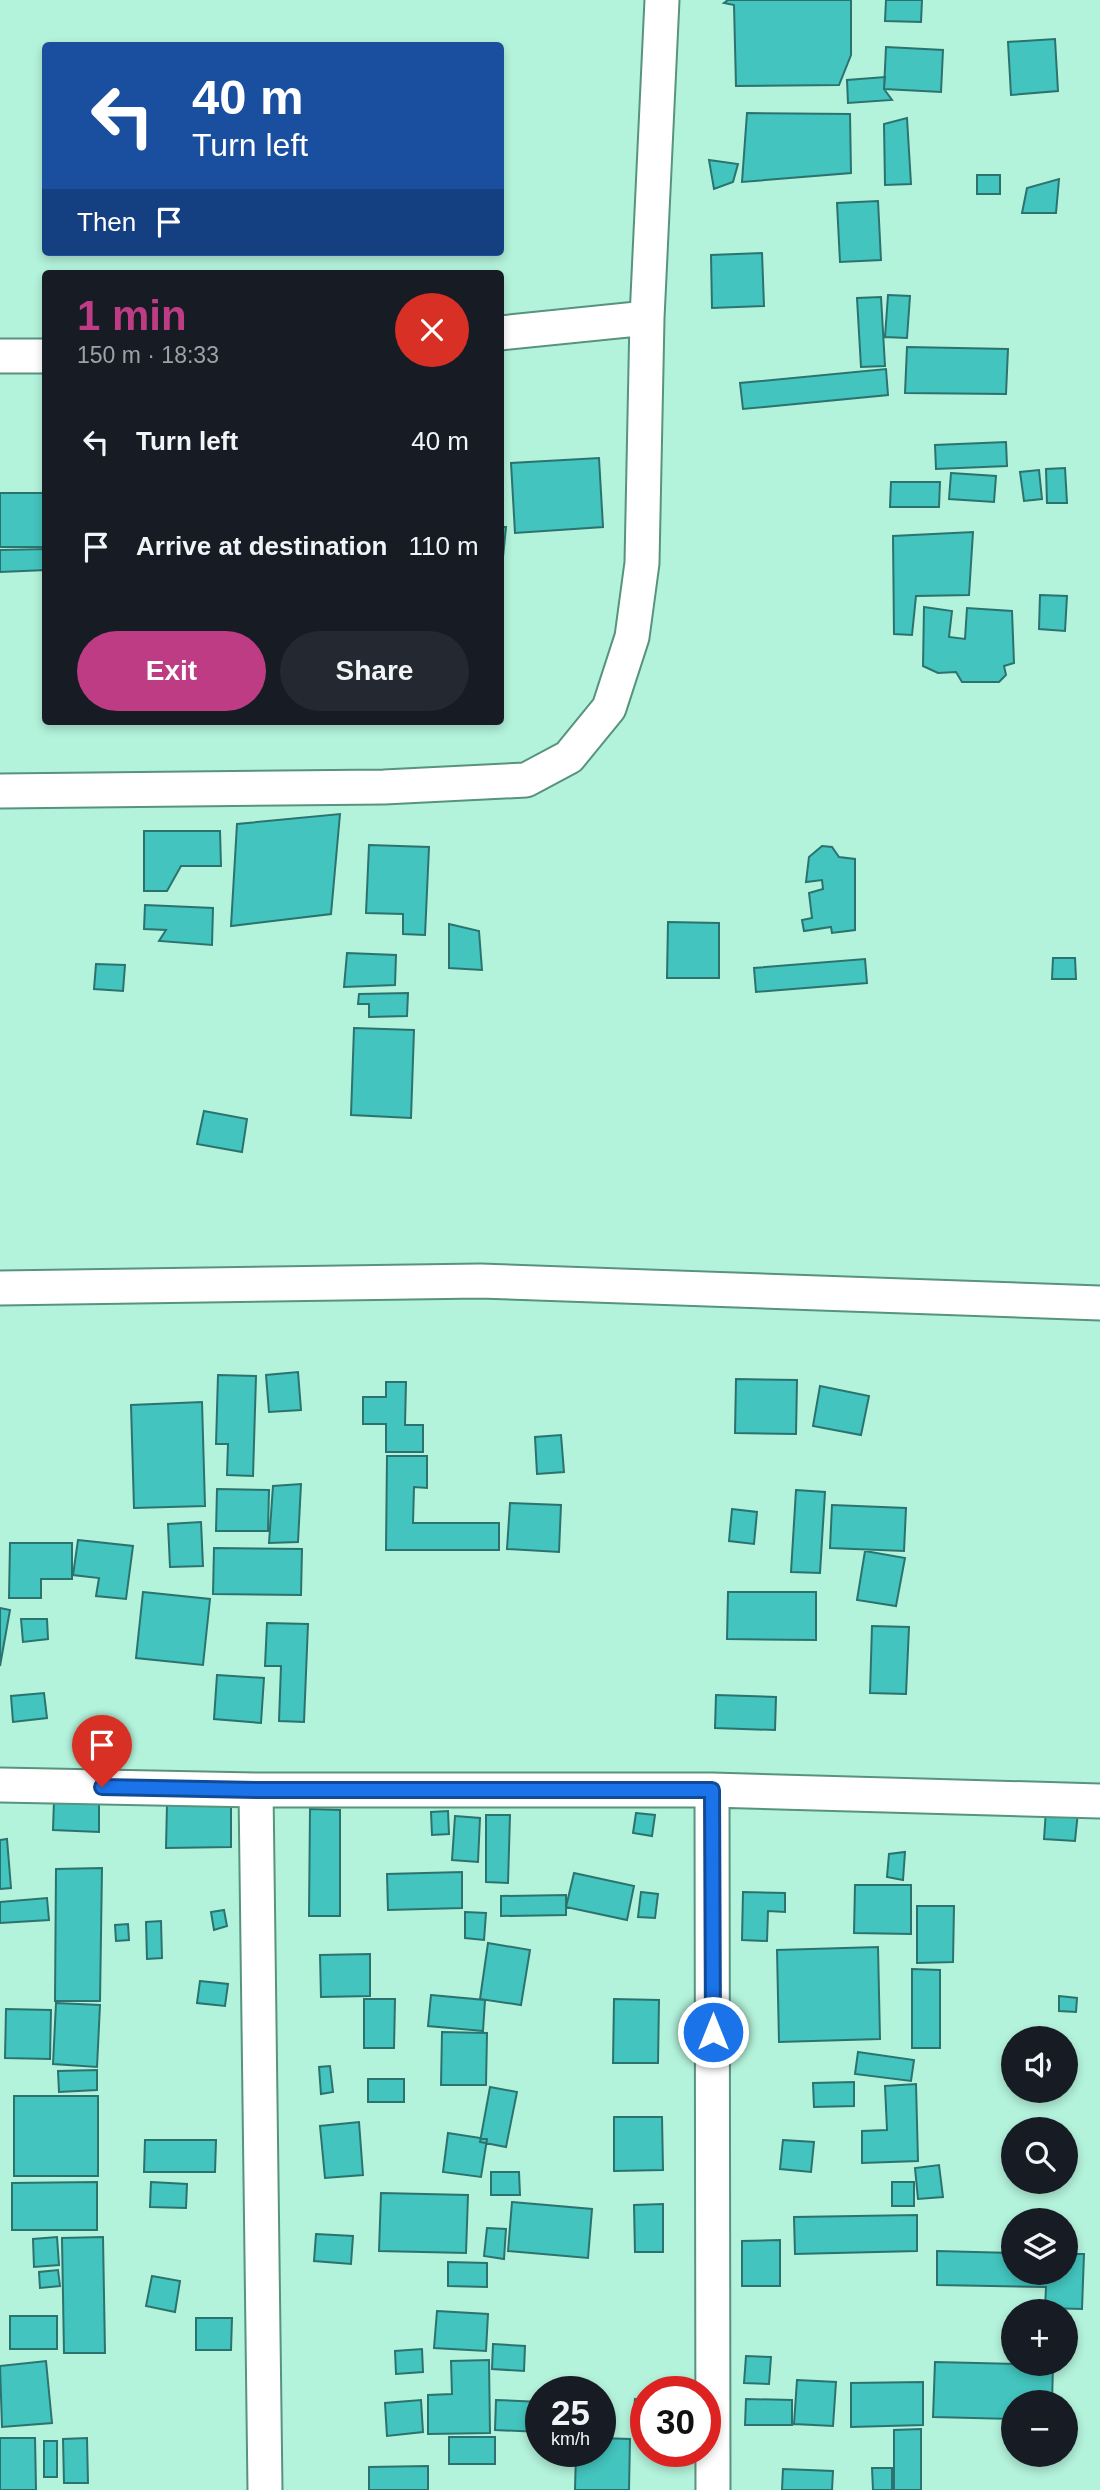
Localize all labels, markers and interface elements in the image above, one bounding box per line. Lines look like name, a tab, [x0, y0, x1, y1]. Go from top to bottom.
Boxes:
icon: left	[77, 70, 168, 161]
text: 40 m	[192, 70, 304, 124]
text: Turn left	[192, 127, 308, 163]
icon: arrive	[150, 203, 188, 241]
text: Then	[77, 207, 136, 237]
text: 1 min	[77, 292, 187, 339]
button: close	[395, 293, 469, 367]
text: 150 m · 18:33	[77, 342, 219, 368]
icon: left	[77, 423, 115, 461]
text: Turn left	[136, 426, 238, 456]
text: 40 m	[411, 426, 469, 456]
icon: arrive	[77, 528, 115, 566]
text: Arrive at destination	[136, 531, 387, 561]
text: 110 m	[408, 531, 479, 561]
button: Exit	[77, 631, 266, 711]
button: Share	[280, 631, 469, 711]
pin	[72, 1715, 132, 1787]
icon: arrive	[83, 1726, 121, 1764]
position arrow	[676, 1995, 750, 2069]
map controls	[1001, 2026, 1078, 2467]
button: sound	[1001, 2026, 1078, 2103]
button: search	[1001, 2117, 1078, 2194]
button: layers	[1001, 2208, 1078, 2285]
button: +	[1001, 2299, 1078, 2376]
speed limit sign: 30	[630, 2376, 721, 2467]
button: −	[1001, 2390, 1078, 2467]
text: 25	[551, 2393, 590, 2432]
text: km/h	[551, 2429, 590, 2449]

